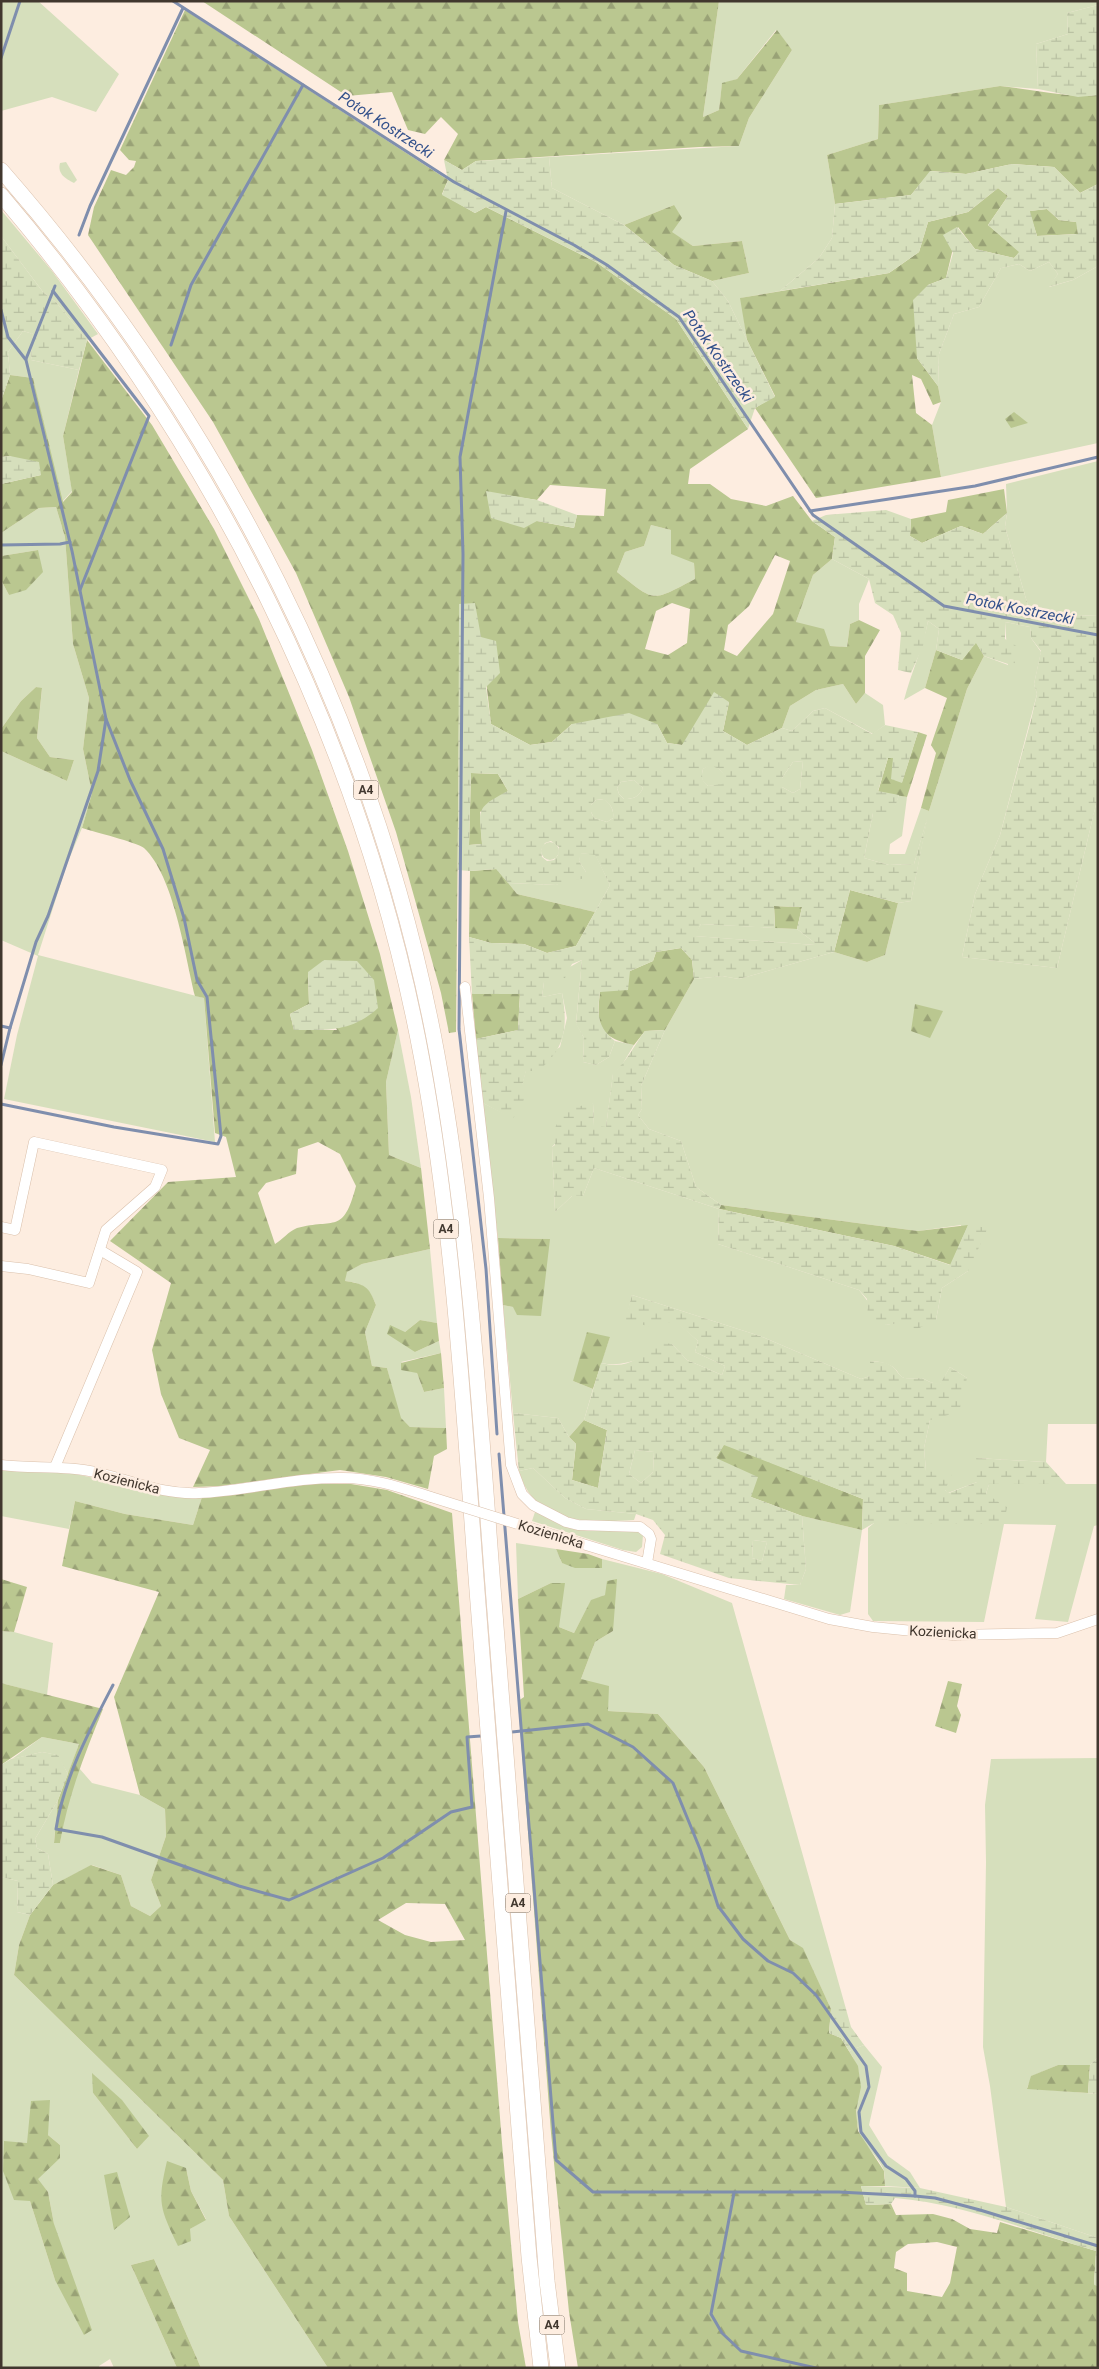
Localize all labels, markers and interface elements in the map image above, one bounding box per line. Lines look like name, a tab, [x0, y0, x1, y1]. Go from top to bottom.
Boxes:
water label: Potok Kostrzecki	[335, 88, 437, 163]
water label: Potok Kostrzecki	[679, 306, 757, 406]
water label: Potok Kostrzecki	[965, 590, 1076, 628]
road number: A4	[354, 780, 378, 800]
road number: A4	[434, 1220, 458, 1238]
street label: Kozienicka	[92, 1465, 162, 1497]
street label: Kozienicka	[516, 1516, 586, 1552]
street label: Kozienicka	[909, 1622, 977, 1642]
road number: A4	[506, 1894, 530, 1912]
road number: A4	[540, 2316, 564, 2334]

